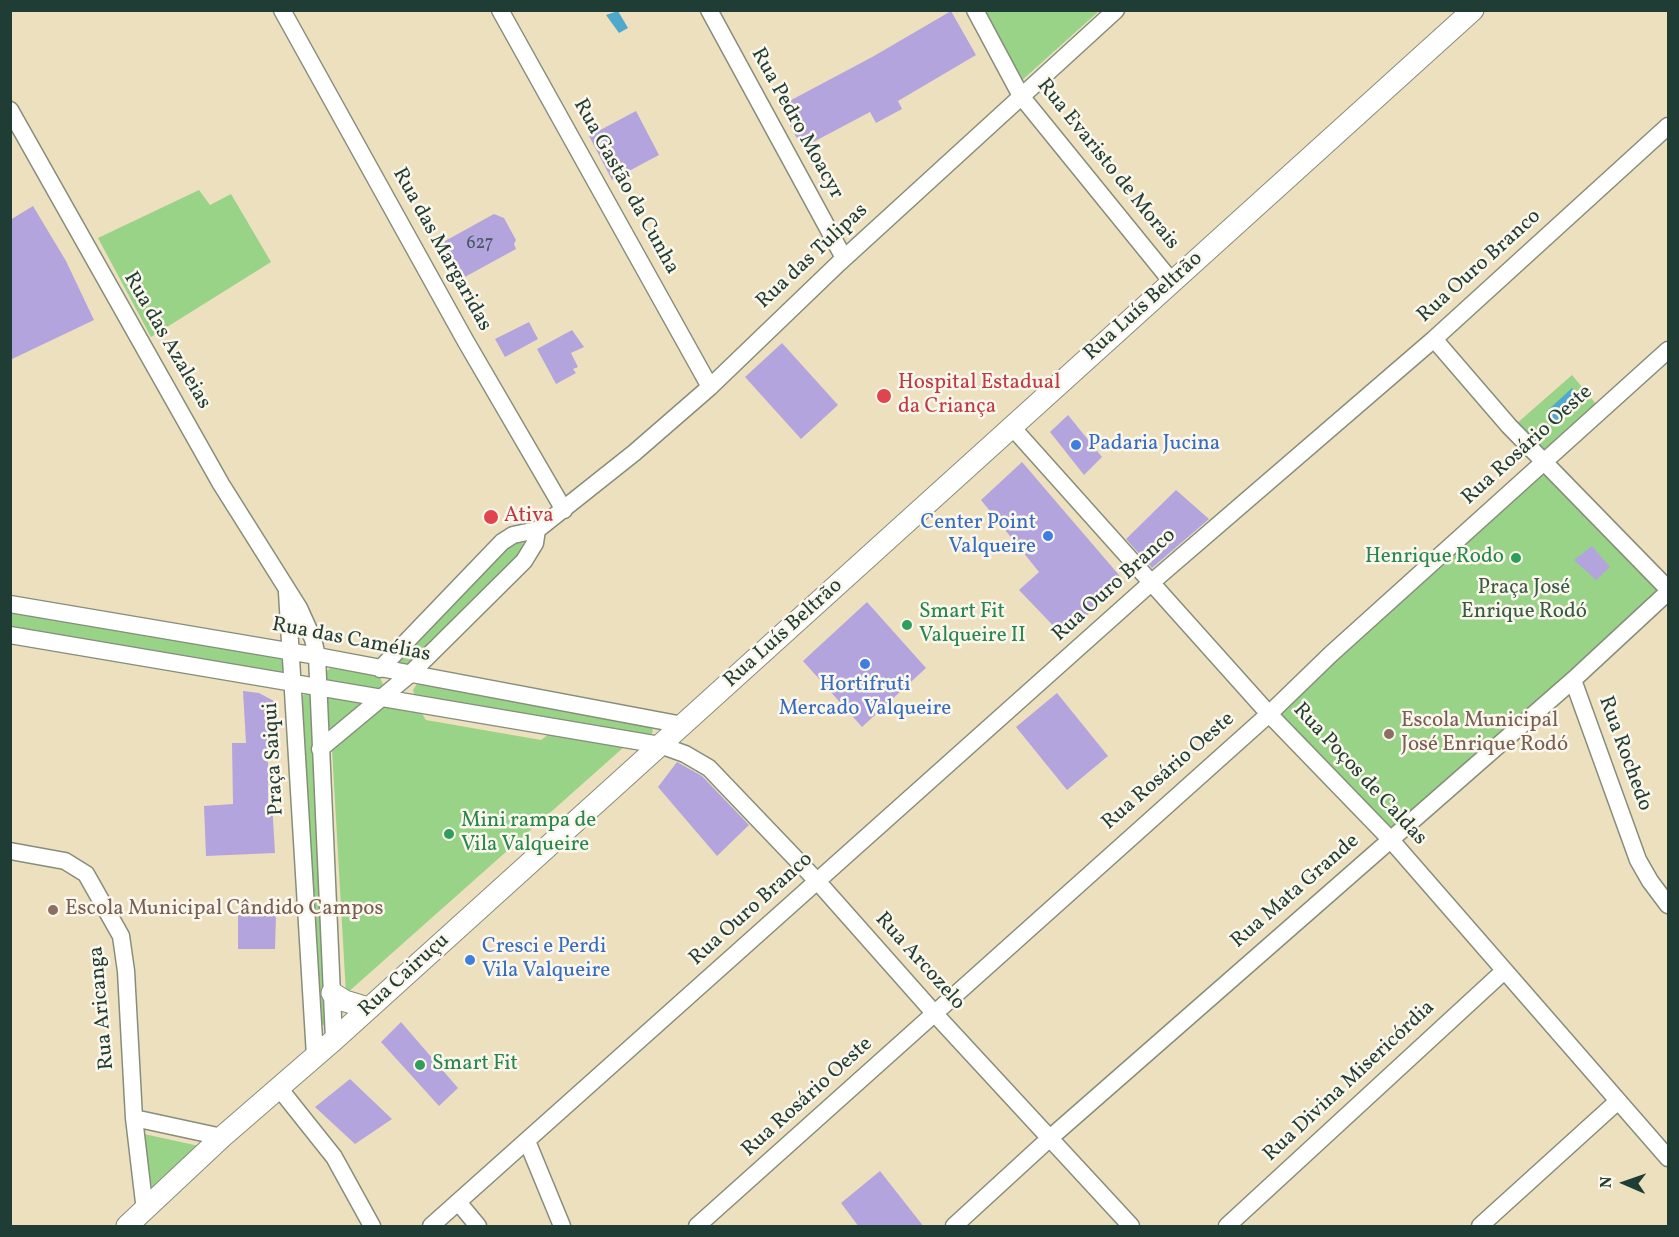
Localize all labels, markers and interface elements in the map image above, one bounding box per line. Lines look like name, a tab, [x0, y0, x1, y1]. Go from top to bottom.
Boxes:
street label: Rua Pedro Moacyr	[744, 44, 848, 204]
street label: Rua Evaristo de Morais	[1030, 74, 1184, 256]
street label: Rua Gastão da Cunha	[566, 95, 684, 279]
street label: Rua das Margaridas	[386, 164, 496, 336]
street label: Rua das Tulipas	[752, 199, 874, 315]
street label: Rua Ouro Branco	[1413, 205, 1547, 329]
house number: 627	[466, 234, 494, 256]
street label: Rua Luís Beltrão	[1079, 247, 1209, 367]
street label: Rua das Azaleias	[117, 268, 215, 414]
place label: Hospital Estadual da Criança	[898, 371, 1060, 421]
street label: Rua Rosário Oeste	[1457, 381, 1599, 511]
marker: Hospital Estadual da Criança	[875, 387, 893, 405]
place label: Padaria Jucina	[1088, 432, 1220, 458]
marker: Padaria Jucina	[1069, 438, 1083, 452]
place label: Ativa	[504, 504, 554, 530]
marker: Ativa	[482, 508, 500, 526]
place label: Center Point Valqueire	[921, 511, 1036, 561]
street label: Rua Ouro Branco	[1048, 524, 1182, 648]
marker: Center Point Valqueire	[1041, 529, 1055, 543]
place label: Henrique Rodo	[1365, 545, 1504, 571]
marker: Henrique Rodo	[1509, 551, 1523, 565]
street label: Rua Luís Beltrão	[719, 574, 849, 694]
park label: Praça José Enrique Rodó	[1461, 576, 1587, 626]
place label: Smart Fit Valqueire II	[919, 600, 1026, 650]
street label: Rua das Camélias	[270, 613, 432, 669]
marker: Smart Fit Valqueire II	[900, 618, 914, 632]
marker: Hortifruti Mercado Valqueire	[858, 657, 872, 671]
place label: Hortifruti Mercado Valqueire	[779, 673, 951, 723]
street label: Rua Rochedo	[1592, 693, 1656, 815]
street label: Rua Poços de Caldas	[1287, 699, 1431, 851]
street label: Praça Saiqui	[259, 702, 291, 816]
street label: Rua Rosário Oeste	[1098, 708, 1240, 836]
place label: Escola Municipal José Enrique Rodó	[1401, 709, 1568, 759]
marker: Escola Municipal José Enrique Rodó	[1382, 727, 1396, 741]
place label: Mini rampa de Vila Valqueire	[461, 809, 596, 859]
marker: Mini rampa de Vila Valqueire	[442, 827, 456, 841]
street label: Rua Mata Grande	[1227, 830, 1365, 954]
street label: Rua Ouro Branco	[685, 848, 819, 972]
place label: Escola Municipal Cândido Campos	[65, 897, 383, 923]
marker: Escola Municipal Cândido Campos	[46, 903, 60, 917]
street label: Rua Arcozelo	[869, 908, 969, 1016]
street label: Rua Cairuçu	[354, 929, 456, 1023]
place label: Cresci e Perdi Vila Valqueire	[482, 935, 610, 985]
street label: Rua Aricanga	[85, 945, 121, 1071]
marker: Cresci e Perdi Vila Valqueire	[463, 953, 477, 967]
street label: Rua Divina Misericórdia	[1259, 996, 1441, 1168]
street label: Rua Rosário Oeste	[737, 1033, 879, 1163]
place label: Smart Fit	[432, 1052, 518, 1078]
marker: Smart Fit	[413, 1058, 427, 1072]
north arrow	[1595, 1153, 1655, 1213]
text: N	[1596, 1176, 1618, 1189]

